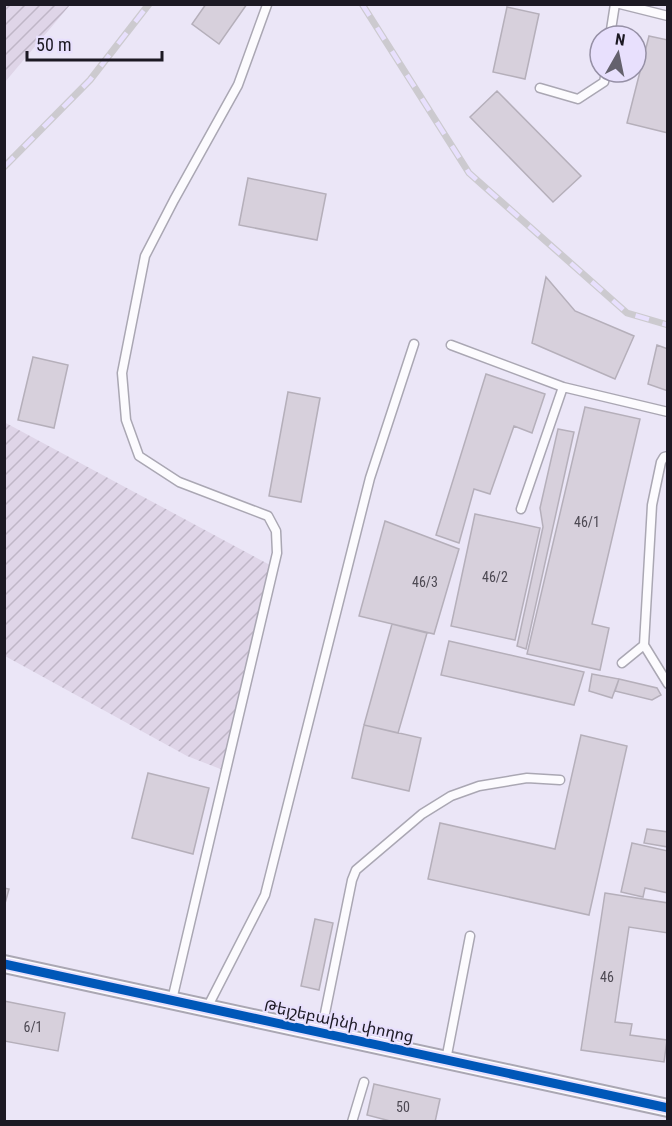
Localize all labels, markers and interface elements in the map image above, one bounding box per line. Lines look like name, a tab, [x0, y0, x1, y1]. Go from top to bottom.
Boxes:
scale bar	[27, 24, 162, 62]
north arrow	[588, 24, 648, 84]
text: N	[614, 30, 627, 50]
text: 50 m	[36, 34, 71, 55]
house number: 46/1	[574, 514, 600, 530]
house number: 46/2	[482, 569, 508, 585]
house number: 46/3	[412, 574, 438, 590]
house number: 46	[600, 969, 614, 985]
street label: Թեյշեբաինի փողոց	[263, 996, 415, 1046]
house number: 6/1	[23, 1019, 43, 1035]
house number: 50	[396, 1099, 410, 1115]

